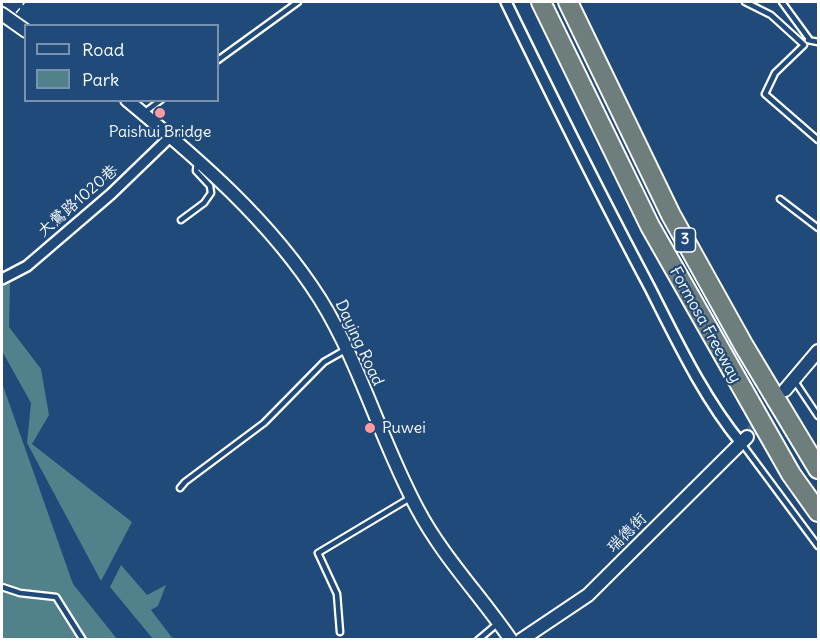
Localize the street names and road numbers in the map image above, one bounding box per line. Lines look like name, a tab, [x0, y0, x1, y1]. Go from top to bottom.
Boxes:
street label: 大鶯路1020巷	[34, 161, 122, 241]
road number: 3	[674, 228, 696, 252]
street label: Formosa Freeway	[665, 264, 745, 386]
street label: Daying Road	[331, 297, 387, 389]
street label: 瑞德街	[603, 509, 651, 557]

